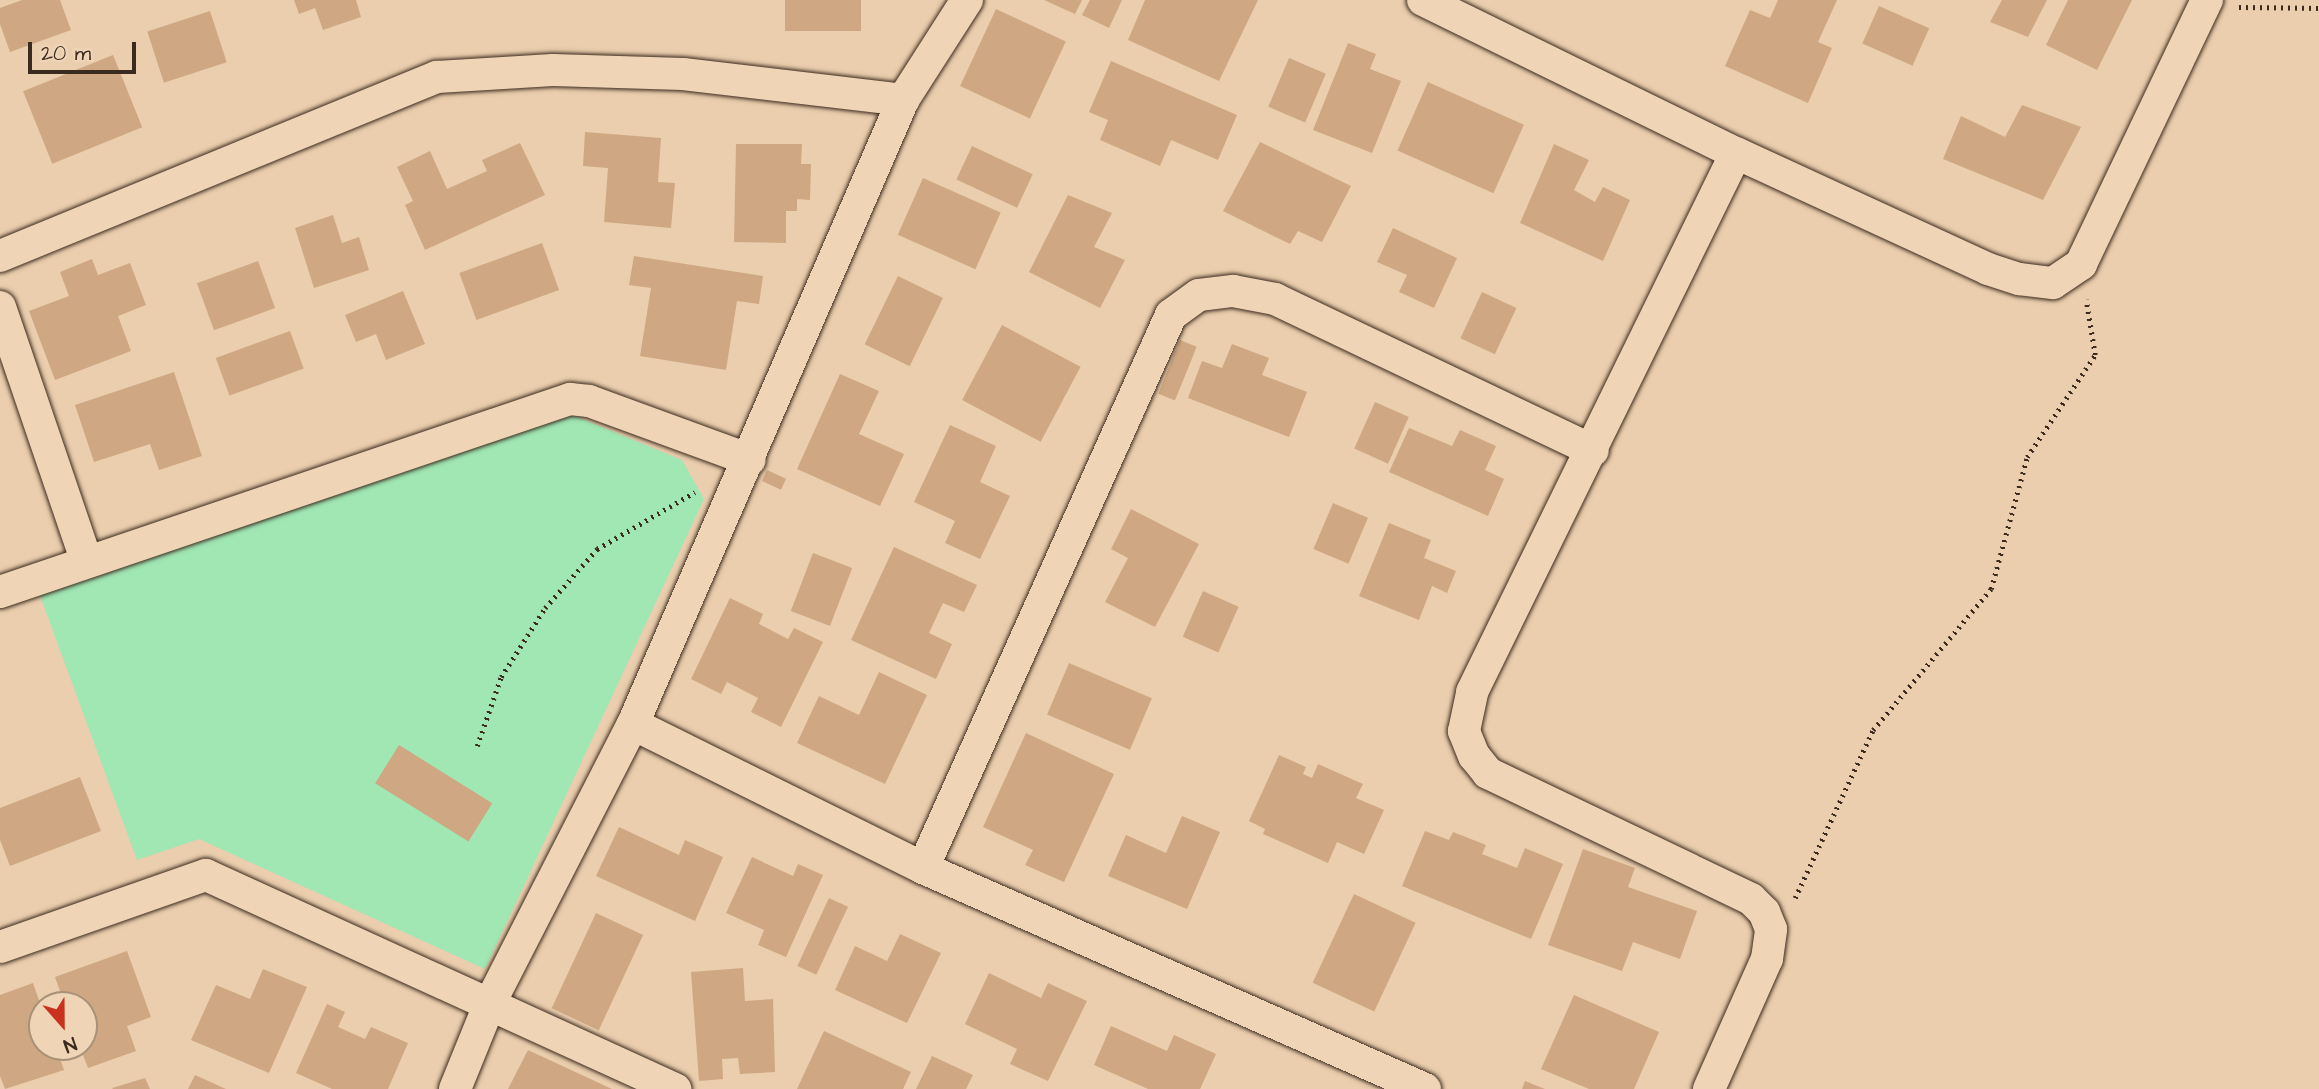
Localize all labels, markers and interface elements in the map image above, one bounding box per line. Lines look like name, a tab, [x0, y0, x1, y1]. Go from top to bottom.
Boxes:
scale bar	[32, 28, 140, 72]
text: 20 m	[41, 39, 91, 68]
north arrow	[28, 991, 98, 1061]
text: N	[60, 1029, 80, 1059]

